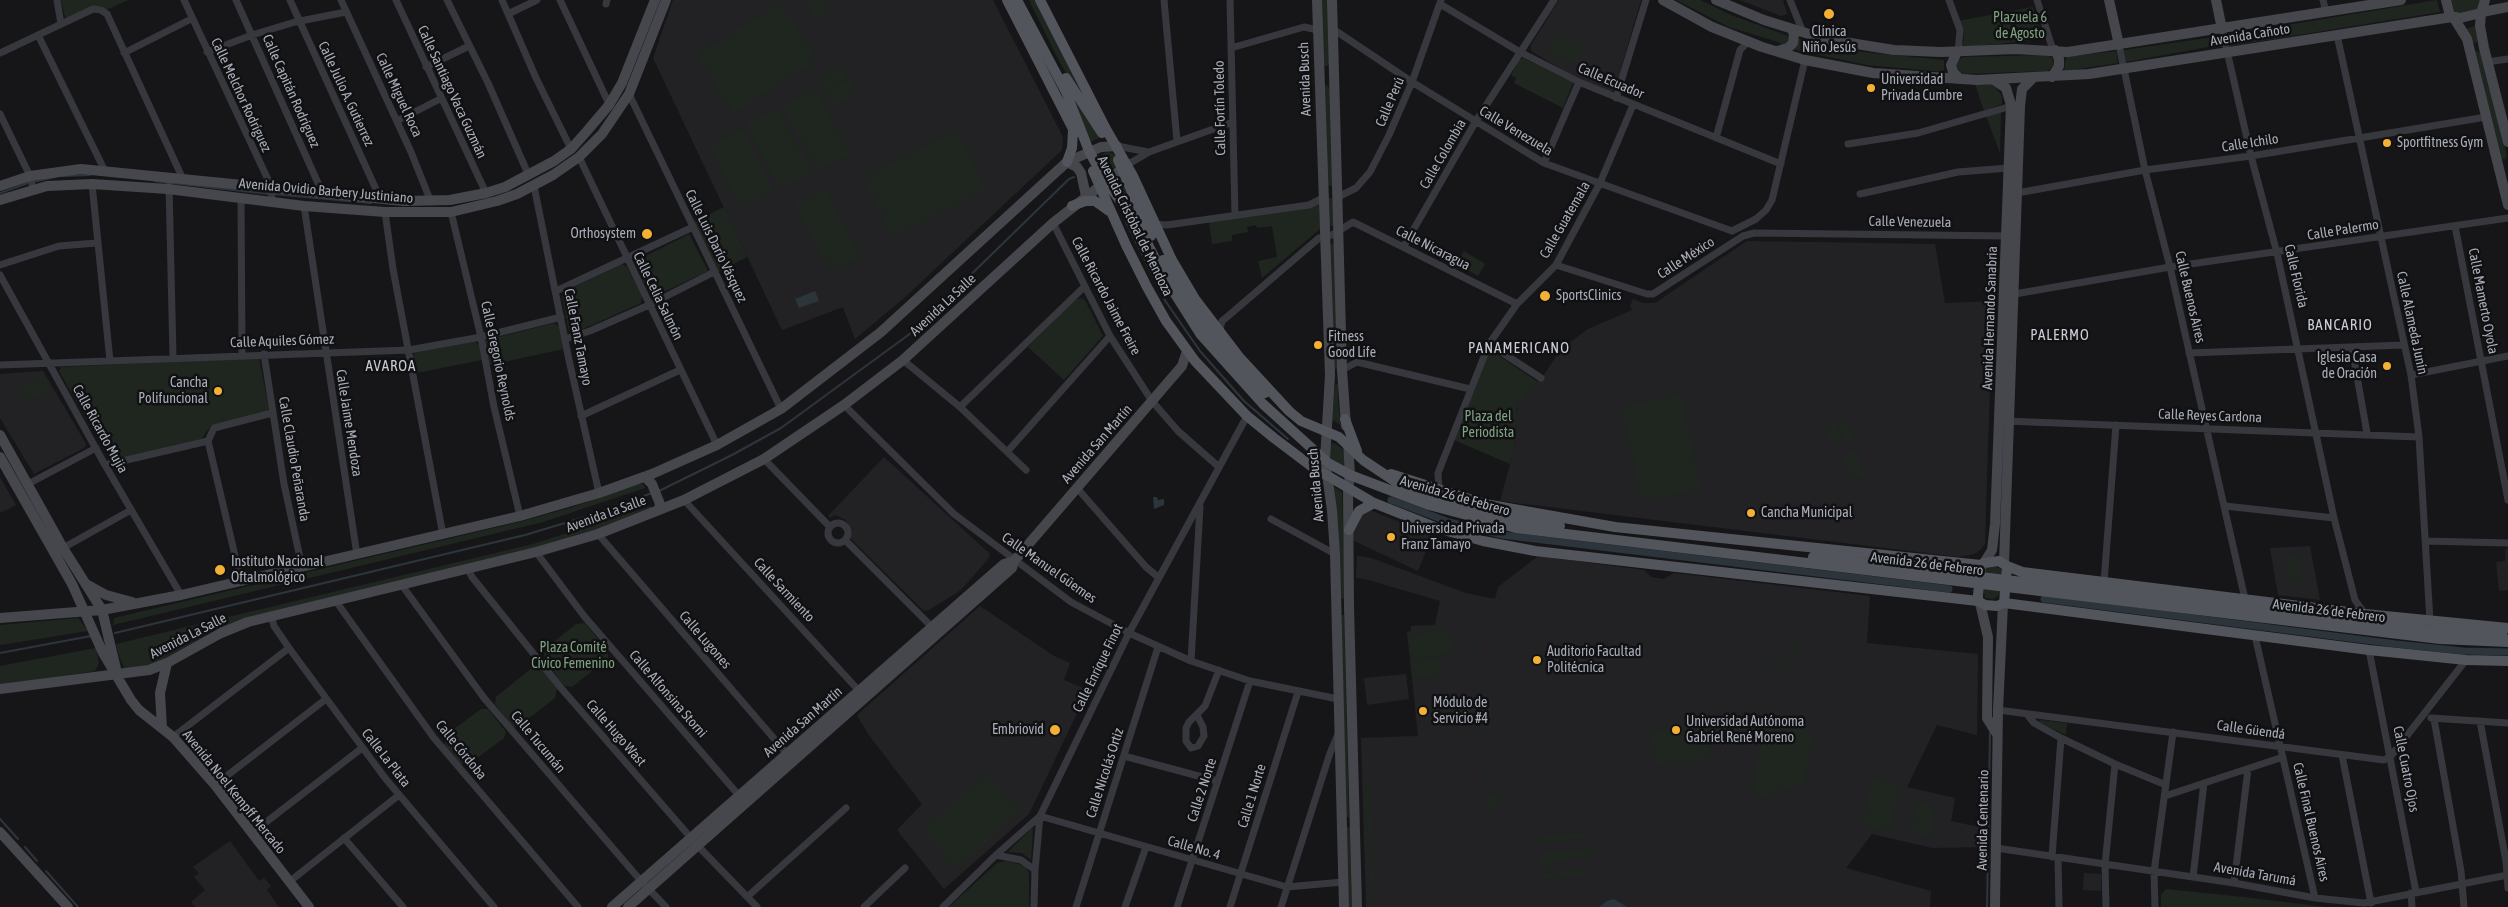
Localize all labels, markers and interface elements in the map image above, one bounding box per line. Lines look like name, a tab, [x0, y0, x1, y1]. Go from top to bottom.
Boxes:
marker: Clínica Niño Jesús	[1822, 7, 1836, 21]
park label: Plazuela 6 de Agosto	[1993, 10, 2047, 42]
street label: Avenida Cañoto	[2209, 20, 2291, 50]
street label: Calle Santiago Vaca Guzmán	[414, 23, 490, 161]
place label: Clínica Niño Jesús	[1802, 24, 1856, 56]
street label: Calle Capitán Rodríguez	[259, 32, 323, 150]
street label: Calle Melchor Rodríguez	[207, 35, 275, 155]
street label: Calle Julio A. Gutierrez	[314, 39, 378, 149]
street label: Avenida Busch	[1295, 42, 1315, 116]
street label: Calle Miguel Roca	[372, 50, 426, 140]
street label: Calle Fortín Toledo	[1211, 60, 1229, 156]
street label: Calle Ecuador	[1575, 60, 1647, 102]
place label: Universidad Privada Cumbre	[1881, 72, 1963, 104]
street label: Calle Perú	[1372, 75, 1408, 129]
marker: Universidad Privada Cumbre	[1865, 82, 1877, 94]
street label: Calle Venezuela	[1476, 103, 1556, 159]
street label: Calle Colombia	[1416, 116, 1470, 192]
street label: Calle Ichilo	[2220, 130, 2280, 156]
place label: Sportfitness Gym	[2397, 135, 2483, 151]
marker: Sportfitness Gym	[2381, 137, 2393, 149]
street label: Avenida Cristóbal de Mendoza	[1094, 153, 1176, 299]
street label: Avenida Ovidio Barbery Justiniano	[238, 175, 414, 207]
street label: Calle Guatemala	[1536, 179, 1594, 261]
street label: Calle Luis Darío Vásquez	[681, 187, 751, 305]
street label: Calle Venezuela	[1869, 213, 1951, 231]
street label: Calle Palermo	[2306, 216, 2380, 244]
street label: Calle Nicaragua	[1393, 222, 1473, 274]
place label: Orthosystem	[570, 226, 636, 242]
marker: Orthosystem	[640, 227, 654, 241]
street label: Calle México	[1654, 233, 1718, 283]
street label: Calle Ricardo Jaime Freire	[1068, 234, 1144, 358]
street label: Calle Florida	[2281, 243, 2311, 309]
street label: Avenida Hernando Sanabria	[1979, 246, 2001, 390]
street label: Calle Mamerto Oyola	[2464, 247, 2502, 355]
street label: Calle Celia Salmón	[629, 249, 687, 343]
street label: Calle Buenos Aires	[2171, 249, 2209, 345]
street label: Avenida La Salle	[907, 270, 979, 340]
street label: Calle Alameda Junín	[2393, 270, 2431, 376]
street label: Calle Franz Tamayo	[560, 287, 596, 387]
place label: SportsClinics	[1556, 288, 1621, 304]
marker: SportsClinics	[1538, 289, 1552, 303]
street label: Calle Gregorio Reynolds	[477, 300, 519, 422]
district label: BANCARIO	[2306, 316, 2374, 334]
district label: PALERMO	[2029, 326, 2091, 344]
place label: Fitness Good Life	[1328, 329, 1376, 362]
street label: Calle Aquiles Gómez	[230, 331, 334, 351]
marker: Fitness Good Life	[1312, 339, 1324, 351]
district label: PANAMERICANO	[1467, 339, 1571, 357]
place label: Iglesia Casa de Oración	[2317, 350, 2377, 382]
district label: AVAROA	[365, 357, 417, 375]
marker: Iglesia Casa de Oración	[2381, 360, 2393, 372]
street label: Calle Jaime Mendoza	[332, 368, 366, 478]
place label: Cancha Polifuncional	[138, 375, 208, 408]
street label: Calle Ricardo Mujia	[69, 382, 131, 476]
marker: Cancha Polifuncional	[212, 385, 224, 397]
street label: Calle Claudio Peñaranda	[275, 395, 313, 523]
street label: Avenida San Martín	[1058, 401, 1136, 487]
street label: Calle Reyes Cardona	[2158, 406, 2262, 426]
park label: Plaza del Periodista	[1462, 409, 1514, 442]
street label: Avenida Busch	[1304, 447, 1328, 523]
street label: Avenida 26 de Febrero	[1398, 472, 1512, 520]
street label: Avenida La Salle	[564, 492, 648, 536]
place label: Cancha Municipal	[1761, 505, 1852, 521]
marker: Cancha Municipal	[1745, 507, 1757, 519]
place label: Universidad Privada Franz Tamayo	[1401, 521, 1505, 554]
street label: Calle Manuel Güemes	[998, 529, 1100, 607]
marker: Universidad Privada Franz Tamayo	[1385, 531, 1397, 543]
street label: Avenida 26 de Febrero	[1870, 549, 1984, 579]
place label: Instituto Nacional Oftalmológico	[231, 554, 323, 586]
street label: Calle Sarmiento	[750, 554, 818, 626]
marker: Instituto Nacional Oftalmológico	[213, 563, 227, 577]
street label: Avenida 26 de Febrero	[2272, 596, 2386, 626]
street label: Calle Lugones	[675, 608, 735, 672]
street label: Avenida La Salle	[147, 609, 229, 663]
street label: Calle Enrique Finot	[1069, 621, 1127, 715]
park label: Plaza Comité Cívico Femenino	[531, 640, 615, 672]
place label: Auditorio Facultad Politécnica	[1547, 644, 1641, 676]
street label: Calle Alfonsina Storni	[626, 647, 710, 741]
marker: Auditorio Facultad Politécnica	[1531, 654, 1543, 666]
street label: Avenida San Martín	[760, 683, 846, 761]
place label: Módulo de Servicio #4	[1433, 695, 1488, 728]
street label: Calle Hugo Wast	[583, 696, 649, 770]
marker: Módulo de Servicio #4	[1417, 705, 1429, 717]
street label: Calle Tucumán	[507, 708, 569, 776]
place label: Universidad Autónoma Gabriel René Moreno	[1686, 714, 1804, 746]
street label: Calle Córdoba	[432, 717, 490, 783]
street label: Calle Güendá	[2216, 717, 2286, 743]
place label: Embriovid	[992, 722, 1044, 738]
marker: Embriovid	[1048, 723, 1062, 737]
marker: Universidad Autónoma Gabriel René Moreno	[1670, 724, 1682, 736]
street label: Calle Cuatro Ojos	[2389, 724, 2423, 814]
street label: Calle La Plata	[358, 725, 414, 791]
street label: Calle Nicolás Ortiz	[1083, 726, 1127, 820]
street label: Avenida Noel Kempff Mercado	[179, 727, 289, 857]
street label: Calle 2 Norte	[1184, 756, 1220, 824]
street label: Calle Final Buenos Aires	[2289, 761, 2333, 883]
street label: Calle 1 Norte	[1234, 762, 1270, 830]
street label: Avenida Centenario	[1974, 769, 1992, 871]
street label: Calle No. 4	[1166, 832, 1222, 864]
street label: Avenida Tarumá	[2213, 859, 2297, 889]

